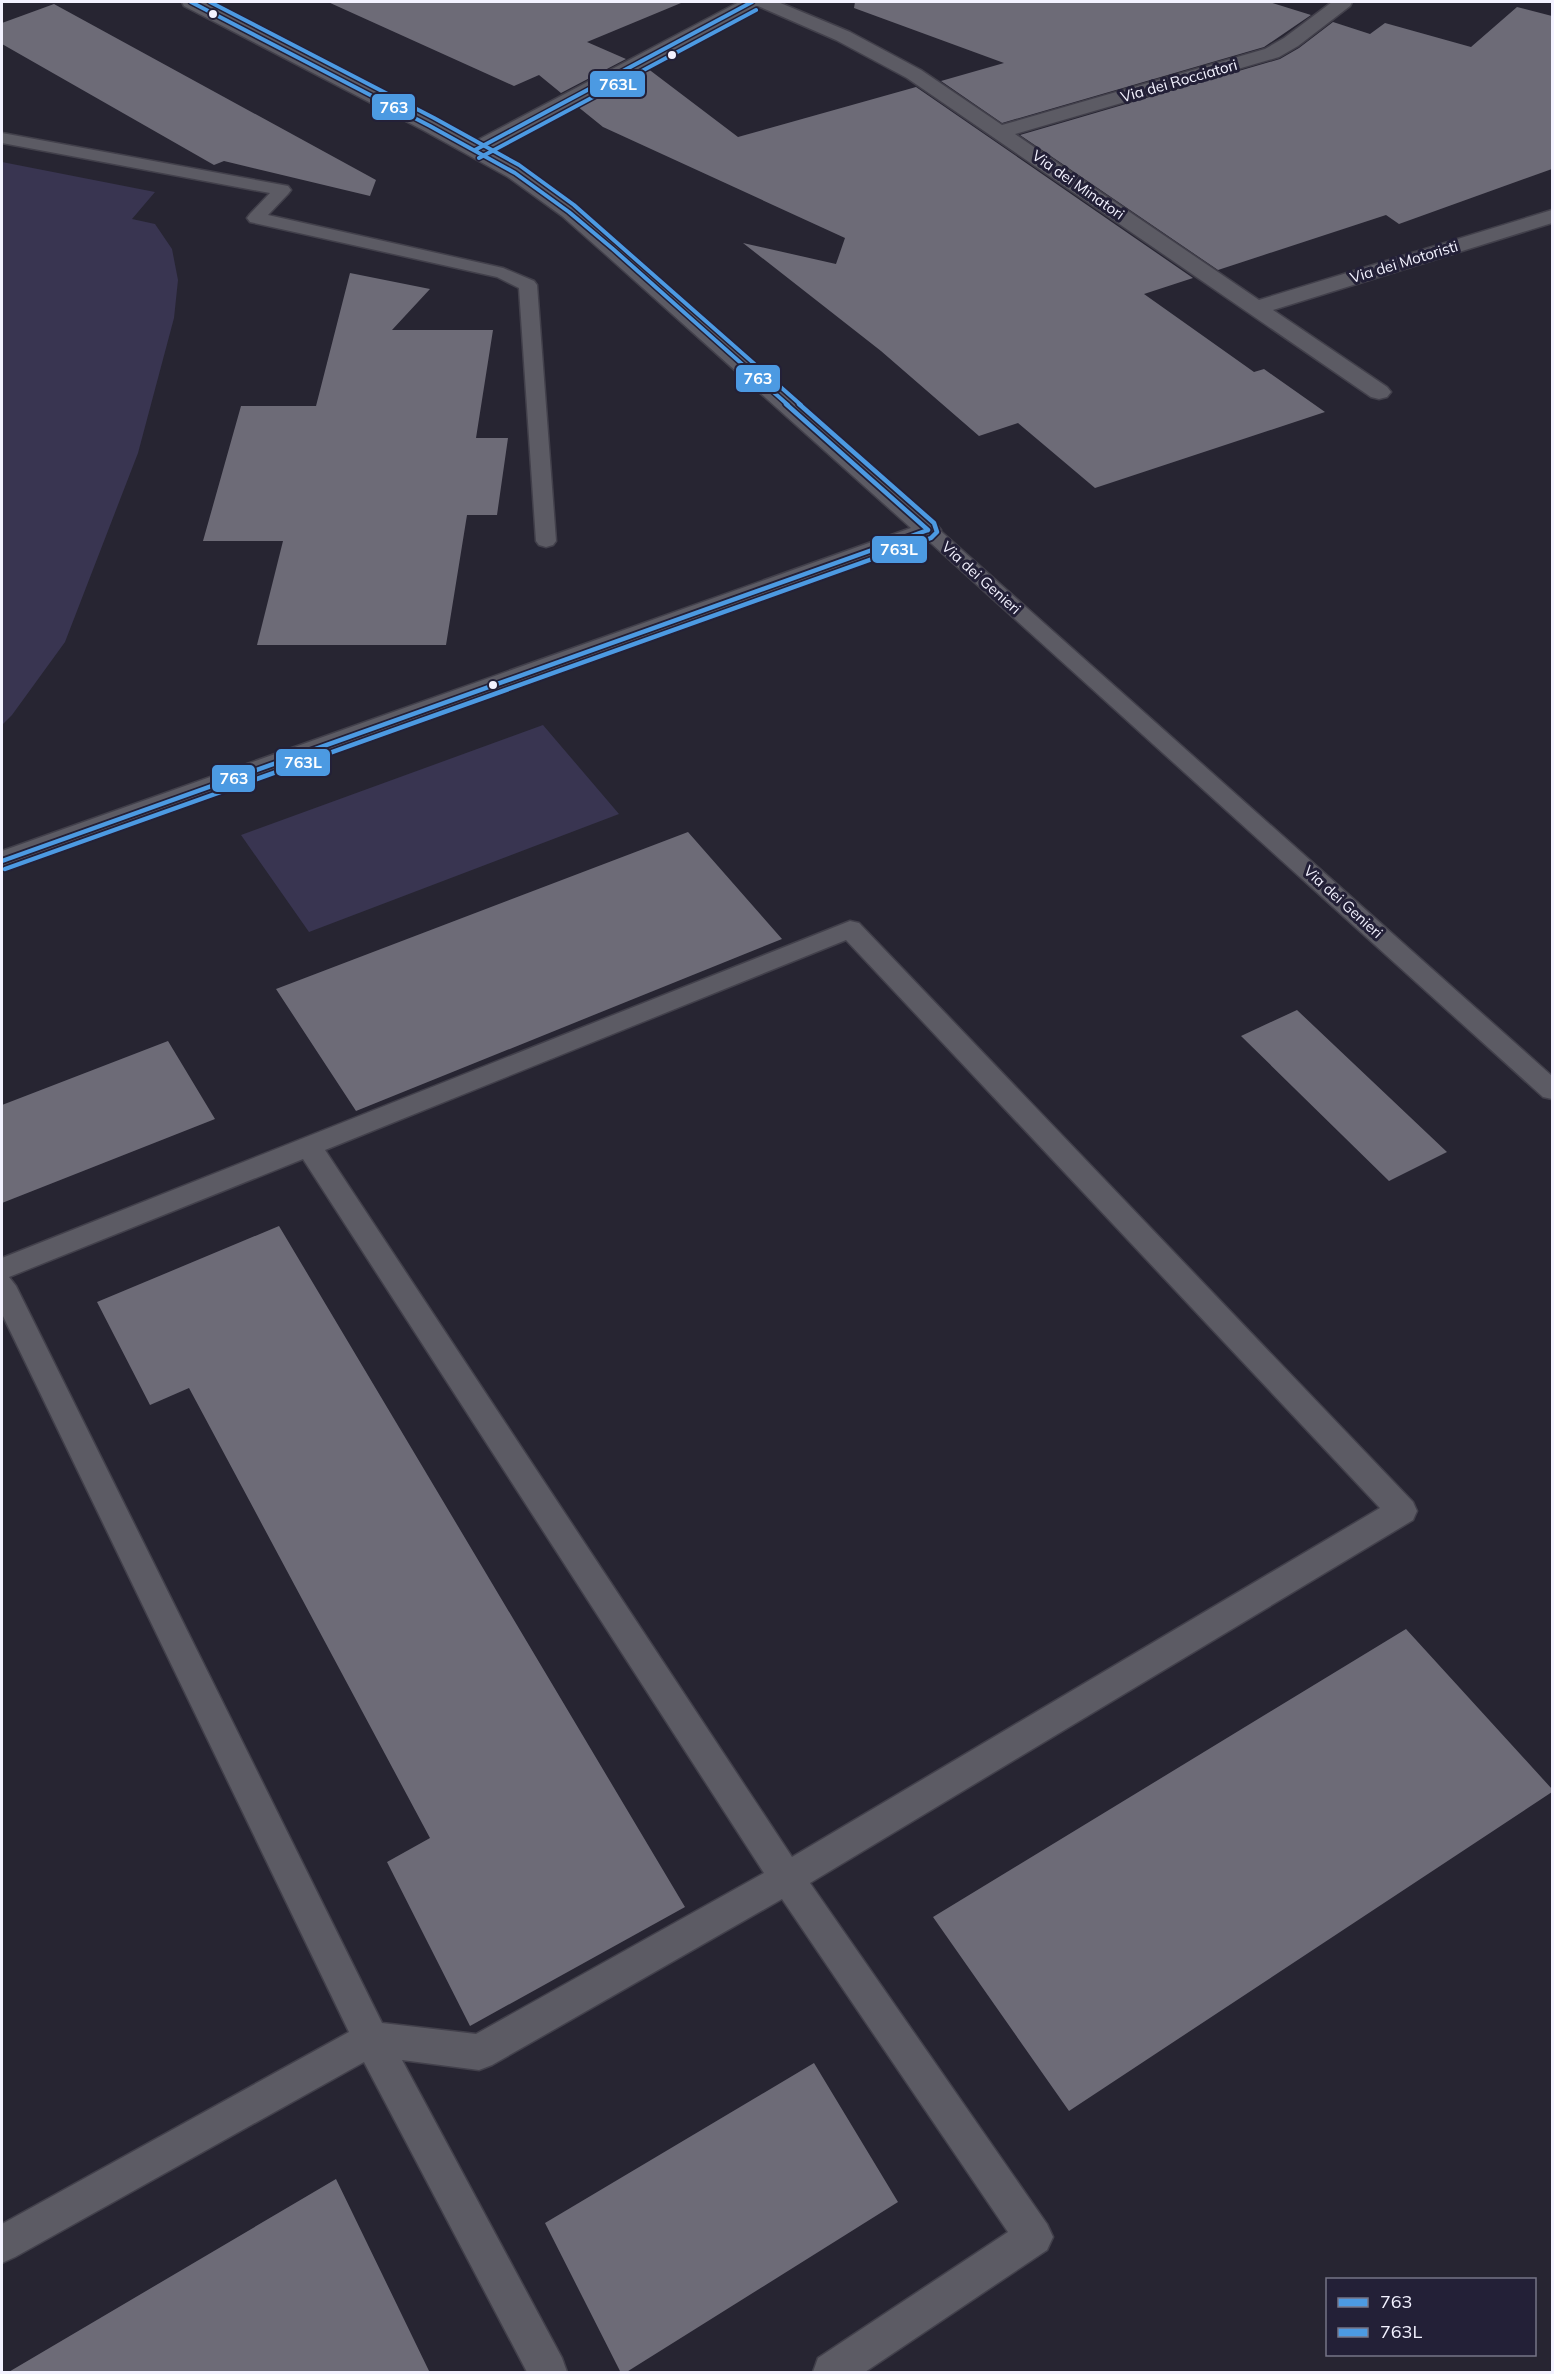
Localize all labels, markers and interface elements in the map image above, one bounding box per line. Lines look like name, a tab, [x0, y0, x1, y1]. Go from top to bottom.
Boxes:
unlabelled marker	[207, 8, 219, 20]
unlabelled marker	[666, 49, 678, 61]
street label: Via dei Rocciatori	[1118, 55, 1239, 106]
line badge: 763L	[589, 70, 646, 98]
text: 763L	[599, 74, 637, 94]
line badge: 763	[371, 93, 416, 121]
text: 763	[380, 97, 408, 117]
street label: Via dei Minatori	[1028, 146, 1128, 224]
street label: Via dei Motoristi	[1348, 236, 1460, 287]
line badge: 763	[735, 364, 781, 393]
text: 763	[744, 368, 772, 388]
line badge: 763L	[871, 535, 928, 564]
street label: Via dei Genieri	[938, 537, 1025, 618]
text: 763L	[880, 539, 918, 559]
unlabelled marker	[487, 679, 499, 691]
line badge: 763L	[275, 748, 331, 777]
text: 763L	[284, 752, 322, 772]
line badge: 763	[211, 764, 256, 793]
text: 763	[220, 768, 248, 788]
street label: Via dei Genieri	[1300, 861, 1387, 942]
legend	[1326, 2278, 1536, 2356]
text: 763	[1380, 2290, 1412, 2313]
text: 763L	[1380, 2320, 1422, 2343]

